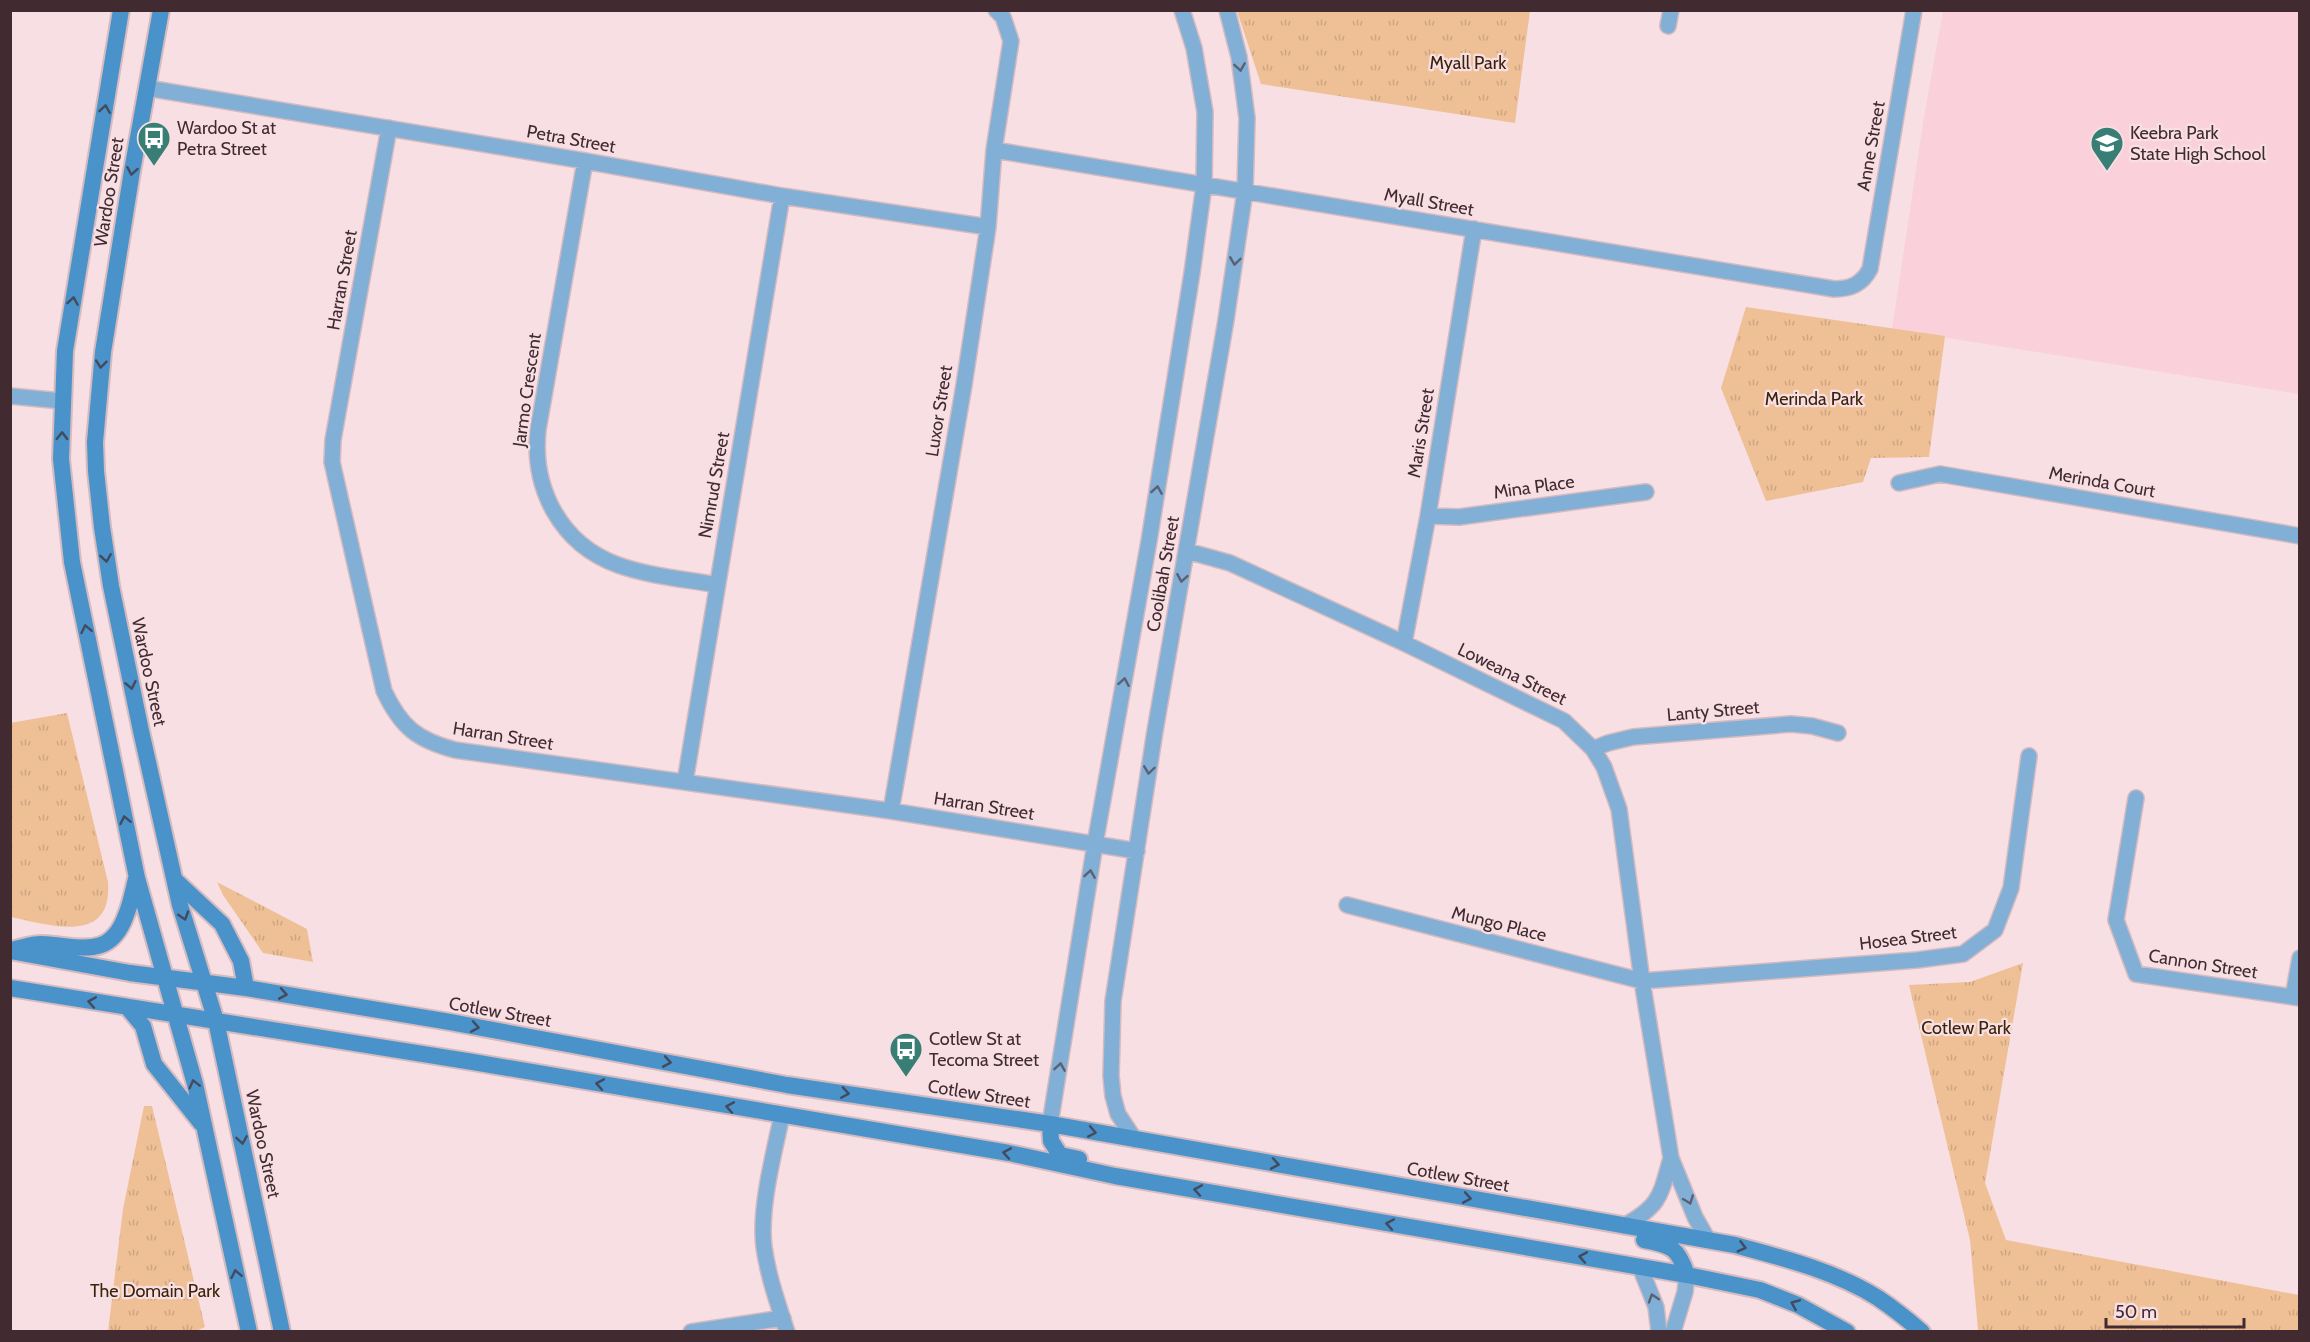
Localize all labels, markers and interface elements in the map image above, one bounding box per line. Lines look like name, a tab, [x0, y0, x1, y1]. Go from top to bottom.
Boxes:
park label: Myall Park	[1430, 52, 1507, 74]
one-way arrow	[1234, 63, 1246, 72]
street label: Anne Street	[1852, 99, 1890, 193]
one-way arrow	[98, 104, 111, 114]
place label: Wardoo St at Petra Street	[177, 117, 276, 160]
bus stop icon: Wardoo St at Petra Street	[136, 120, 172, 167]
street label: Petra Street	[525, 120, 617, 158]
place label: Keebra Park State High School	[2130, 122, 2266, 165]
school or university icon: Keebra Park State High School	[2089, 125, 2125, 172]
street label: Wardoo Street	[89, 136, 129, 248]
one-way arrow	[126, 166, 139, 176]
street label: Myall Street	[1382, 183, 1476, 221]
street label: Harran Street	[322, 228, 362, 332]
one-way arrow	[1229, 257, 1241, 266]
one-way arrow	[67, 296, 79, 306]
street label: Jarmo Crescent	[508, 332, 546, 449]
one-way arrow	[96, 359, 108, 369]
street label: Luxor Street	[921, 364, 957, 458]
street label: Maris Street	[1403, 387, 1439, 479]
park label: Merinda Park	[1765, 388, 1864, 410]
street label: Nimrud Street	[694, 430, 734, 540]
one-way arrow	[55, 432, 68, 441]
street label: Merinda Court	[2047, 462, 2157, 502]
street label: Mina Place	[1492, 470, 1576, 504]
one-way arrow	[1150, 485, 1163, 495]
street label: Coolibah Street	[1142, 514, 1184, 634]
one-way arrow	[100, 553, 112, 563]
one-way arrow	[1176, 573, 1189, 583]
street label: Wardoo Street	[127, 616, 171, 728]
one-way arrow	[80, 625, 93, 635]
street label: Loweana Street	[1454, 638, 1570, 710]
one-way arrow	[1118, 677, 1130, 687]
one-way arrow	[124, 680, 137, 690]
street label: Lanty Street	[1666, 696, 1760, 726]
street label: Harran Street	[451, 717, 555, 755]
one-way arrow	[1143, 765, 1155, 775]
street label: Harran Street	[932, 787, 1036, 825]
one-way arrow	[119, 816, 132, 826]
one-way arrow	[1084, 869, 1096, 879]
street label: Mungo Place	[1449, 902, 1549, 946]
one-way arrow	[176, 910, 189, 921]
street label: Hosea Street	[1858, 921, 1958, 955]
street label: Cannon Street	[2147, 945, 2259, 983]
one-way arrow	[278, 987, 288, 1000]
street label: Cotlew Street	[447, 992, 553, 1032]
one-way arrow	[87, 997, 97, 1009]
park label: Cotlew Park	[1921, 1017, 2012, 1039]
one-way arrow	[470, 1020, 480, 1033]
place label: Cotlew St at Tecoma Street	[929, 1028, 1039, 1071]
bus stop icon: Cotlew St at Tecoma Street	[888, 1031, 924, 1078]
one-way arrow	[662, 1056, 672, 1068]
one-way arrow	[1053, 1062, 1066, 1072]
street label: Cotlew Street	[926, 1075, 1032, 1113]
one-way arrow	[596, 1078, 606, 1091]
one-way arrow	[189, 1079, 202, 1089]
one-way arrow	[840, 1087, 849, 1099]
street label: Wardoo Street	[241, 1088, 285, 1200]
one-way arrow	[726, 1101, 735, 1113]
one-way arrow	[1087, 1125, 1097, 1138]
one-way arrow	[236, 1135, 248, 1145]
one-way arrow	[1002, 1147, 1012, 1160]
street label: Cotlew Street	[1405, 1157, 1511, 1197]
one-way arrow	[1270, 1158, 1280, 1170]
one-way arrow	[1194, 1185, 1203, 1197]
one-way arrow	[1462, 1191, 1472, 1204]
one-way arrow	[1681, 1194, 1694, 1204]
one-way arrow	[1386, 1218, 1396, 1231]
one-way arrow	[1736, 1240, 1747, 1252]
one-way arrow	[1578, 1252, 1587, 1264]
one-way arrow	[230, 1270, 243, 1280]
park label: The Domain Park	[90, 1280, 221, 1302]
scale bar	[2106, 1291, 2244, 1329]
one-way arrow	[1648, 1293, 1660, 1304]
one-way arrow	[1791, 1299, 1802, 1311]
text: 50 m	[2115, 1301, 2157, 1323]

